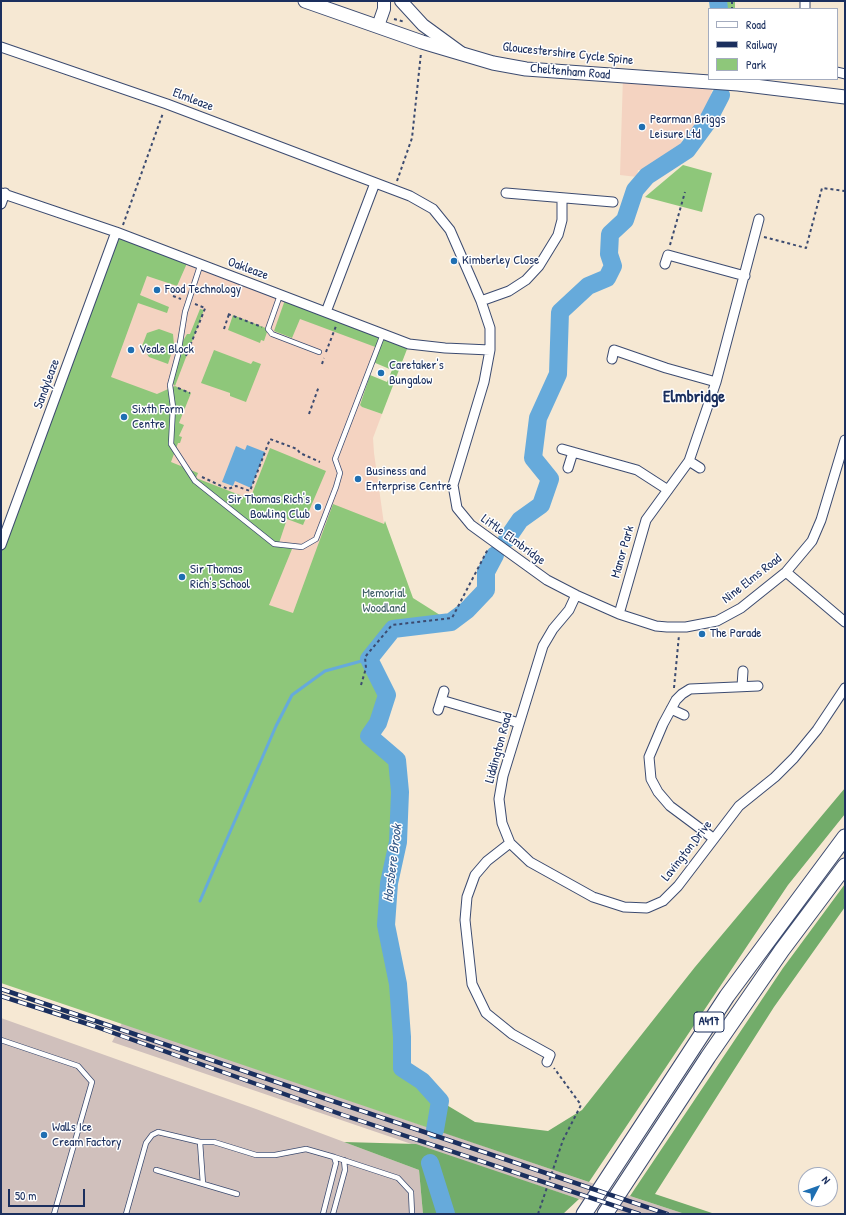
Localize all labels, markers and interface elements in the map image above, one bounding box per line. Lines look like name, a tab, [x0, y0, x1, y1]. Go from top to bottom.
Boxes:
legend	[708, 8, 838, 80]
text: Road	[746, 16, 766, 33]
text: Railway	[746, 36, 777, 53]
street label: Gloucestershire Cycle Spine	[502, 39, 634, 69]
text: Park	[746, 56, 766, 73]
street label: Cheltenham Road	[529, 61, 611, 83]
street label: Elmleaze	[170, 85, 216, 115]
place label: Pearman Briggs Leisure Ltd	[650, 112, 725, 143]
marker: Pearman Briggs Leisure Ltd	[637, 122, 647, 132]
place label: Kimberley Close	[462, 253, 539, 269]
street label: Oakleaze	[226, 254, 270, 284]
marker: Kimberley Close	[449, 256, 459, 266]
place label: Food Technology	[165, 282, 241, 298]
marker: Food Technology	[152, 285, 162, 295]
place label: Veale Block	[139, 342, 194, 358]
marker: Veale Block	[126, 345, 136, 355]
street label: Sandyleaze	[31, 357, 63, 411]
place label: Caretaker's Bungalow	[389, 358, 444, 389]
marker: Caretaker's Bungalow	[376, 368, 386, 378]
district label: Elmbridge	[663, 387, 725, 407]
place label: Sixth Form Centre	[132, 402, 184, 433]
marker: Sixth Form Centre	[119, 412, 129, 422]
place label: Business and Enterprise Centre	[366, 464, 452, 495]
marker: Business and Enterprise Centre	[353, 474, 363, 484]
place label: Sir Thomas Rich's Bowling Club	[228, 492, 310, 523]
marker: Sir Thomas Rich's Bowling Club	[313, 502, 323, 512]
street label: Little Elmbridge	[478, 511, 548, 569]
street label: Manor Park	[608, 524, 638, 580]
street label: Nine Elms Road	[719, 551, 785, 607]
place label: Sir Thomas Rich's School	[190, 562, 250, 593]
marker: Sir Thomas Rich's School	[177, 572, 187, 582]
park label: Memorial Woodland	[362, 586, 406, 617]
place label: The Parade	[710, 626, 761, 642]
marker: The Parade	[697, 629, 707, 639]
street label: Liddington Road	[482, 711, 516, 785]
street label: Lavington Drive	[658, 818, 716, 884]
water label: Horsbere Brook	[380, 823, 406, 903]
road number: A417	[694, 1012, 724, 1032]
place label: Walls Ice Cream Factory	[52, 1120, 121, 1151]
marker: Walls Ice Cream Factory	[39, 1130, 49, 1140]
north arrow	[798, 1167, 838, 1207]
text: N	[819, 1173, 834, 1187]
scale bar	[10, 1181, 87, 1207]
text: 50 m	[15, 1187, 36, 1204]

